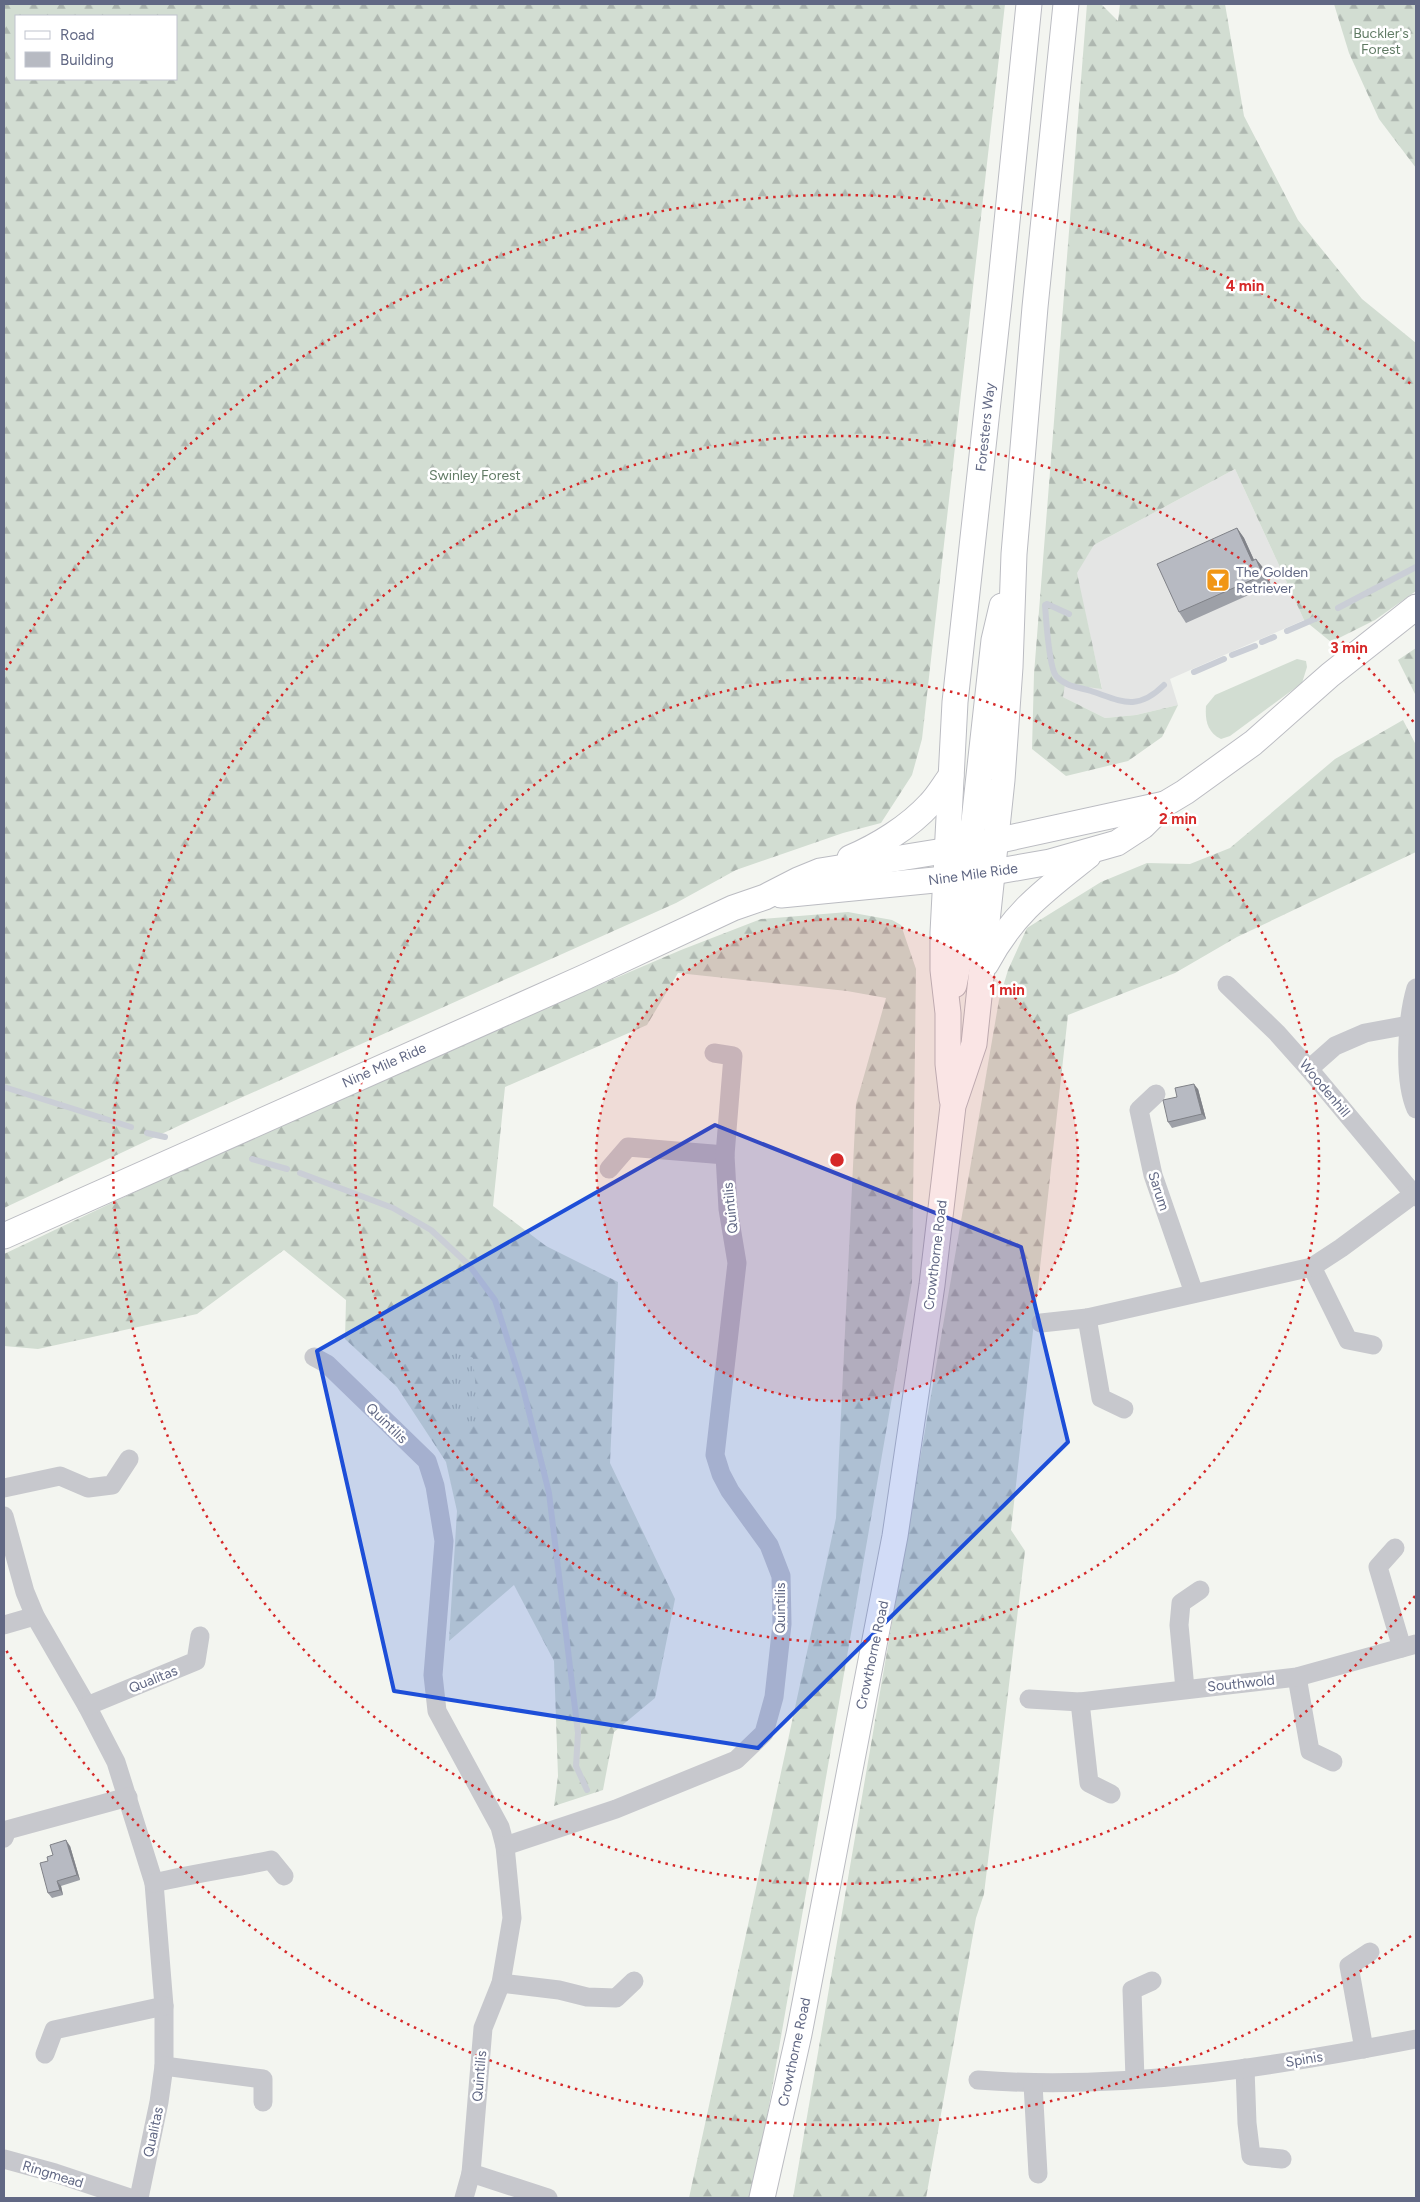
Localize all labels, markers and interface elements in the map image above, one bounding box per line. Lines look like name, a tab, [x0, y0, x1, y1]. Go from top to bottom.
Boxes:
legend	[15, 15, 178, 80]
park label: Buckler's Forest	[1353, 25, 1409, 58]
text: Road	[60, 26, 95, 44]
text: Building	[60, 51, 114, 69]
text: 4 min	[1226, 277, 1264, 295]
street label: Foresters Way	[972, 381, 999, 472]
park label: Swinley Forest	[429, 467, 521, 484]
place label: The Golden Retriever	[1236, 564, 1308, 597]
bar icon: The Golden Retriever	[1205, 567, 1231, 593]
text: 3 min	[1330, 639, 1368, 657]
text: 2 min	[1159, 810, 1197, 828]
street label: Nine Mile Ride	[927, 860, 1019, 889]
text: 1 min	[989, 981, 1025, 999]
street label: Nine Mile Ride	[340, 1039, 429, 1092]
street label: Woodenhill	[1296, 1056, 1354, 1121]
centre of rings	[828, 1151, 846, 1169]
street label: Sarum	[1144, 1169, 1173, 1213]
street label: Quintilis	[719, 1182, 742, 1234]
street label: Crowthorne Road	[920, 1199, 951, 1311]
street label: Quintilis	[362, 1399, 411, 1447]
street label: Quintilis	[772, 1582, 789, 1634]
street label: Crowthorne Road	[853, 1599, 892, 1711]
street label: Qualitas	[126, 1662, 180, 1697]
street label: Southwold	[1206, 1672, 1276, 1695]
street label: Crowthorne Road	[775, 1996, 814, 2108]
street label: Spinis	[1284, 2048, 1324, 2071]
street label: Quintilis	[469, 2050, 490, 2102]
street label: Qualitas	[140, 2105, 167, 2159]
street label: Ringmead	[20, 2157, 85, 2192]

